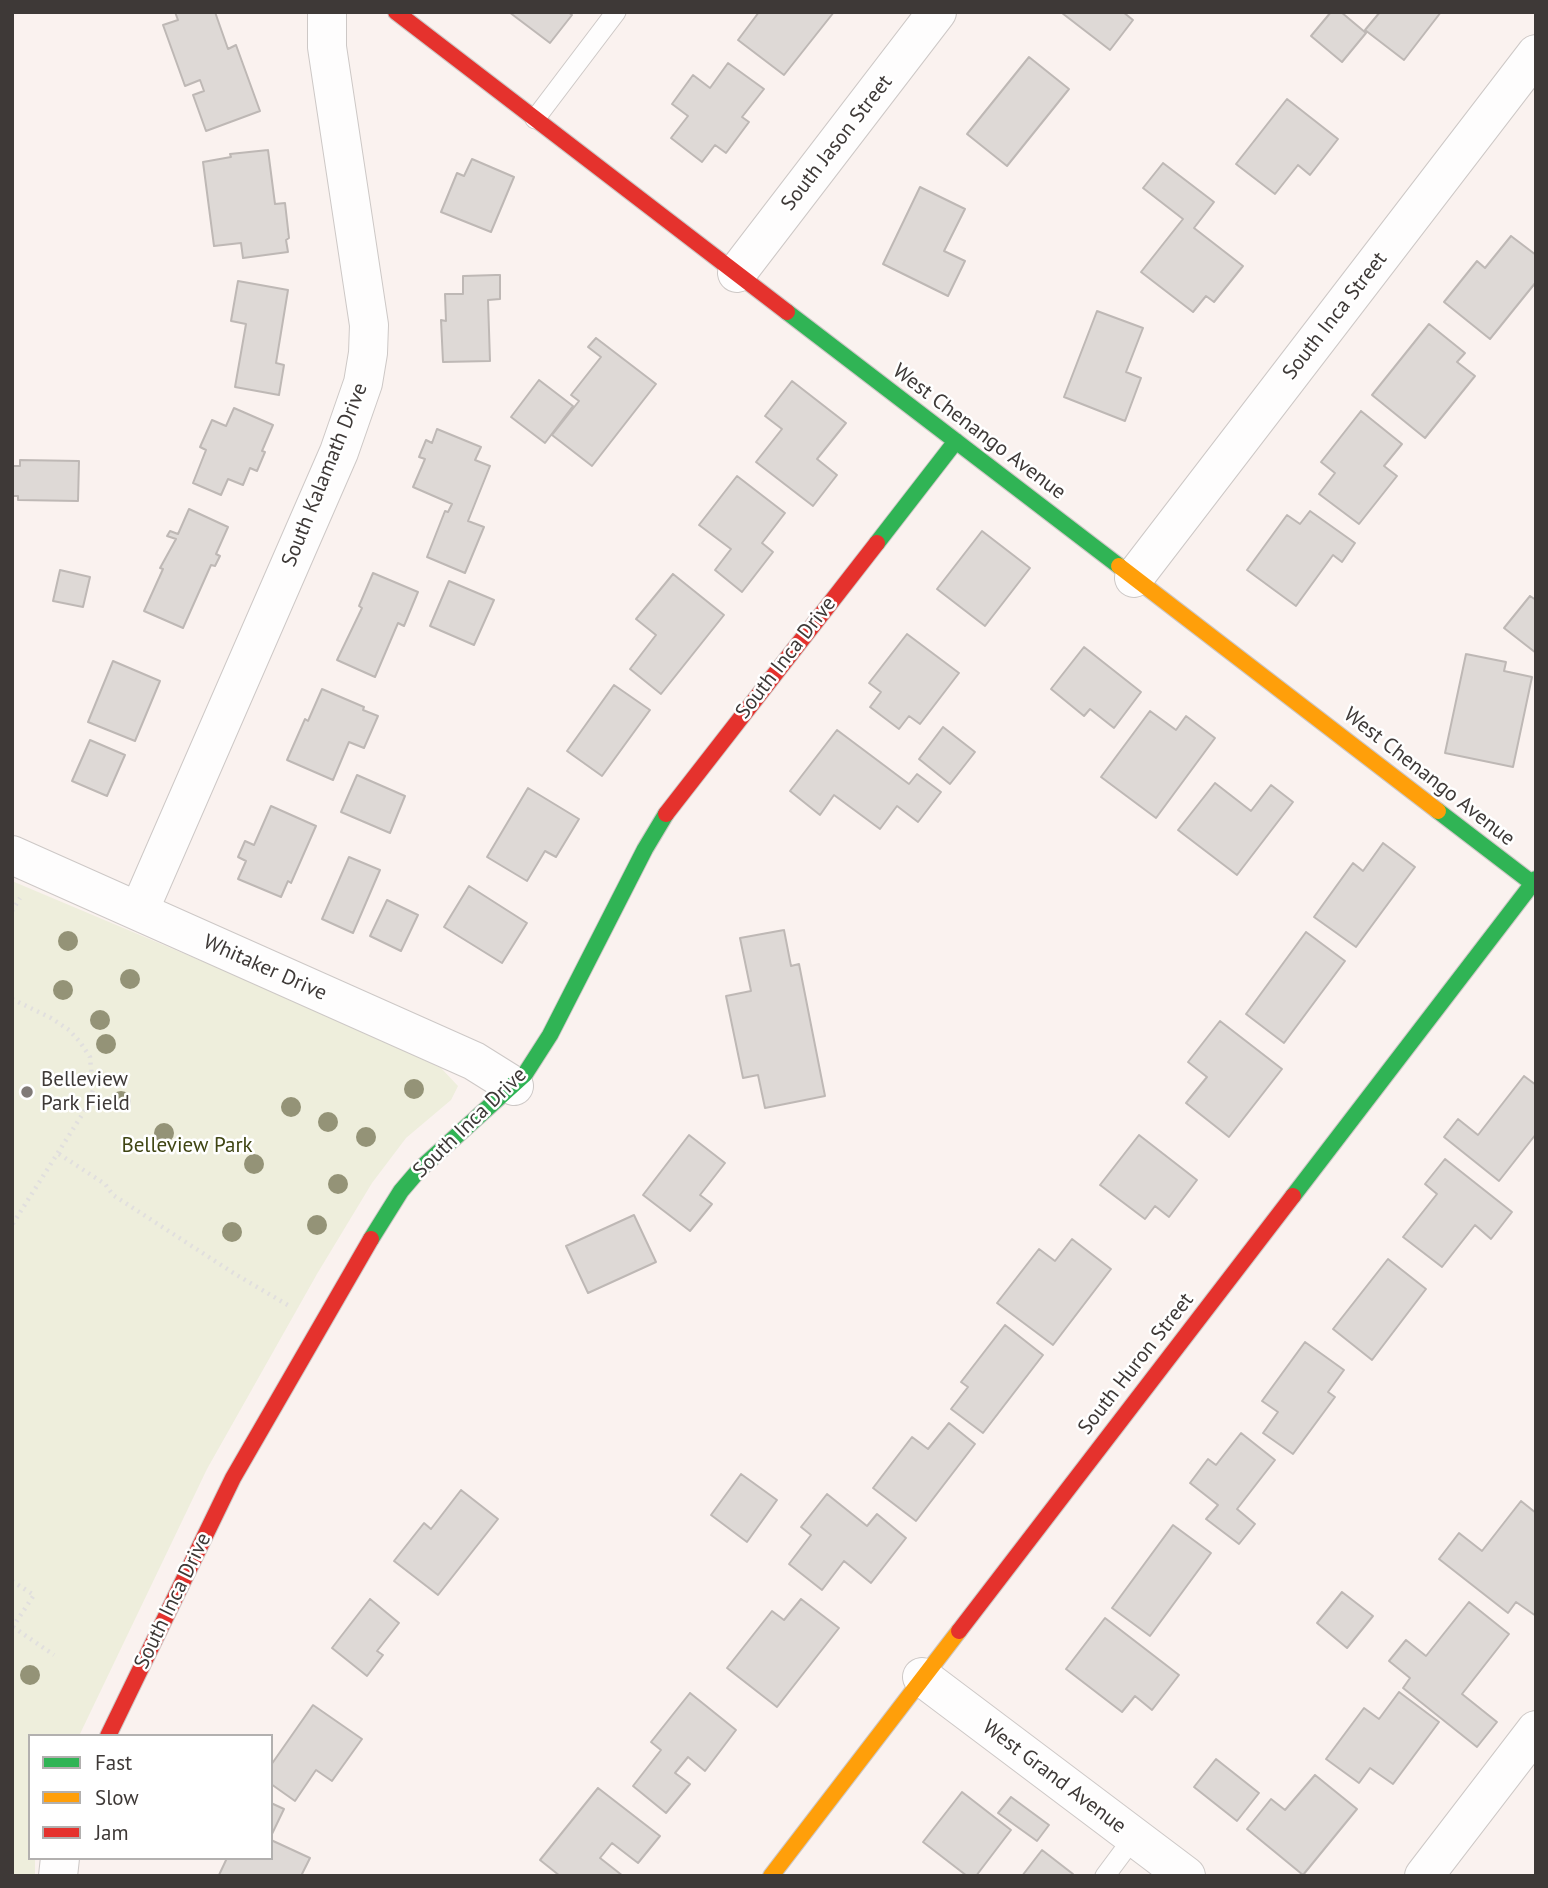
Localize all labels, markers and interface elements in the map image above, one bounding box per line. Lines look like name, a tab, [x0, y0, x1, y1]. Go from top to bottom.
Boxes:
street label: South Jason Street	[776, 70, 898, 216]
street label: South Inca Street	[1277, 247, 1393, 385]
street label: West Chenango Avenue	[888, 359, 1070, 505]
street label: South Kalamath Drive	[277, 379, 373, 571]
street label: South Inca Drive	[730, 592, 842, 724]
street label: West Chenango Avenue	[1339, 702, 1519, 852]
street label: Whitaker Drive	[199, 930, 331, 1006]
street label: South Inca Drive	[408, 1062, 532, 1184]
place label: Belleview Park Field	[41, 1067, 130, 1117]
marker: Belleview Park Field	[19, 1084, 35, 1100]
park label: Belleview Park	[121, 1133, 253, 1159]
street label: South Huron Street	[1073, 1288, 1199, 1440]
street label: South Inca Drive	[129, 1529, 217, 1673]
street label: West Grand Avenue	[977, 1715, 1131, 1839]
legend	[28, 1734, 273, 1860]
text: Fast	[95, 1749, 132, 1776]
text: Slow	[95, 1784, 139, 1811]
text: Jam	[95, 1819, 129, 1846]

